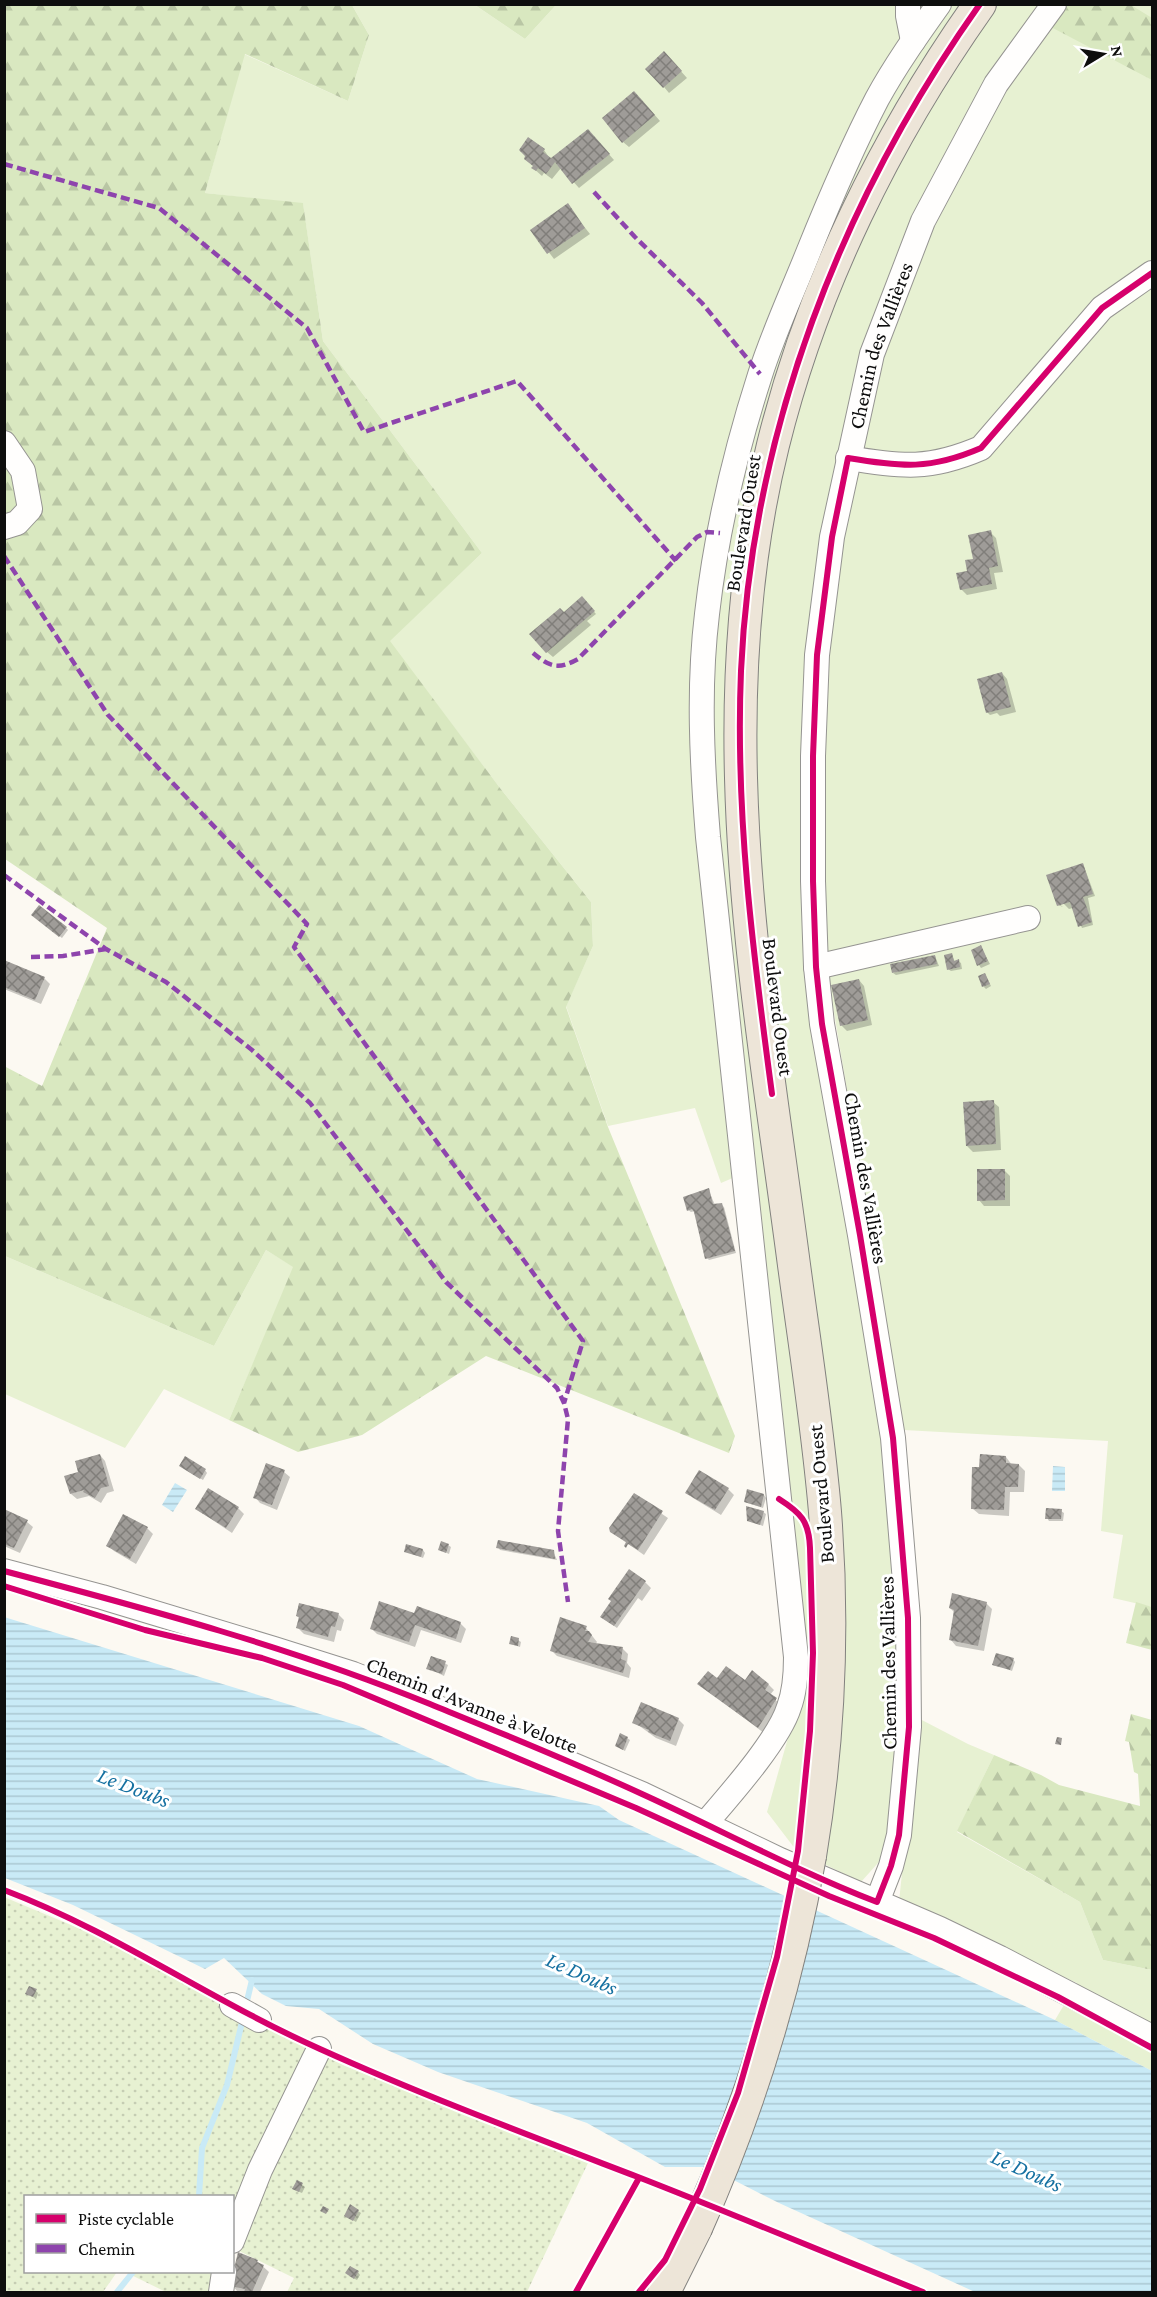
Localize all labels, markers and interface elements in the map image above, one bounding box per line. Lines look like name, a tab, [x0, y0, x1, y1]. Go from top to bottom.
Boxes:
north arrow	[1073, 24, 1133, 84]
text: N	[1108, 44, 1127, 58]
street label: Chemin des Vallières	[844, 259, 918, 431]
street label: Boulevard Ouest	[720, 452, 766, 593]
street label: Boulevard Ouest	[758, 937, 798, 1078]
street label: Chemin des Vallières	[839, 1090, 893, 1266]
street label: Boulevard Ouest	[803, 1423, 839, 1564]
street label: Chemin des Vallières	[874, 1576, 902, 1750]
street label: Chemin d'Avanne à Velotte	[363, 1652, 581, 1758]
water label: Le Doubs	[94, 1762, 174, 1813]
water label: Le Doubs	[542, 1947, 621, 2000]
water label: Le Doubs	[987, 2144, 1066, 2197]
legend	[24, 2195, 234, 2273]
text: Piste cyclable	[78, 2209, 174, 2229]
text: Chemin	[78, 2239, 135, 2259]

